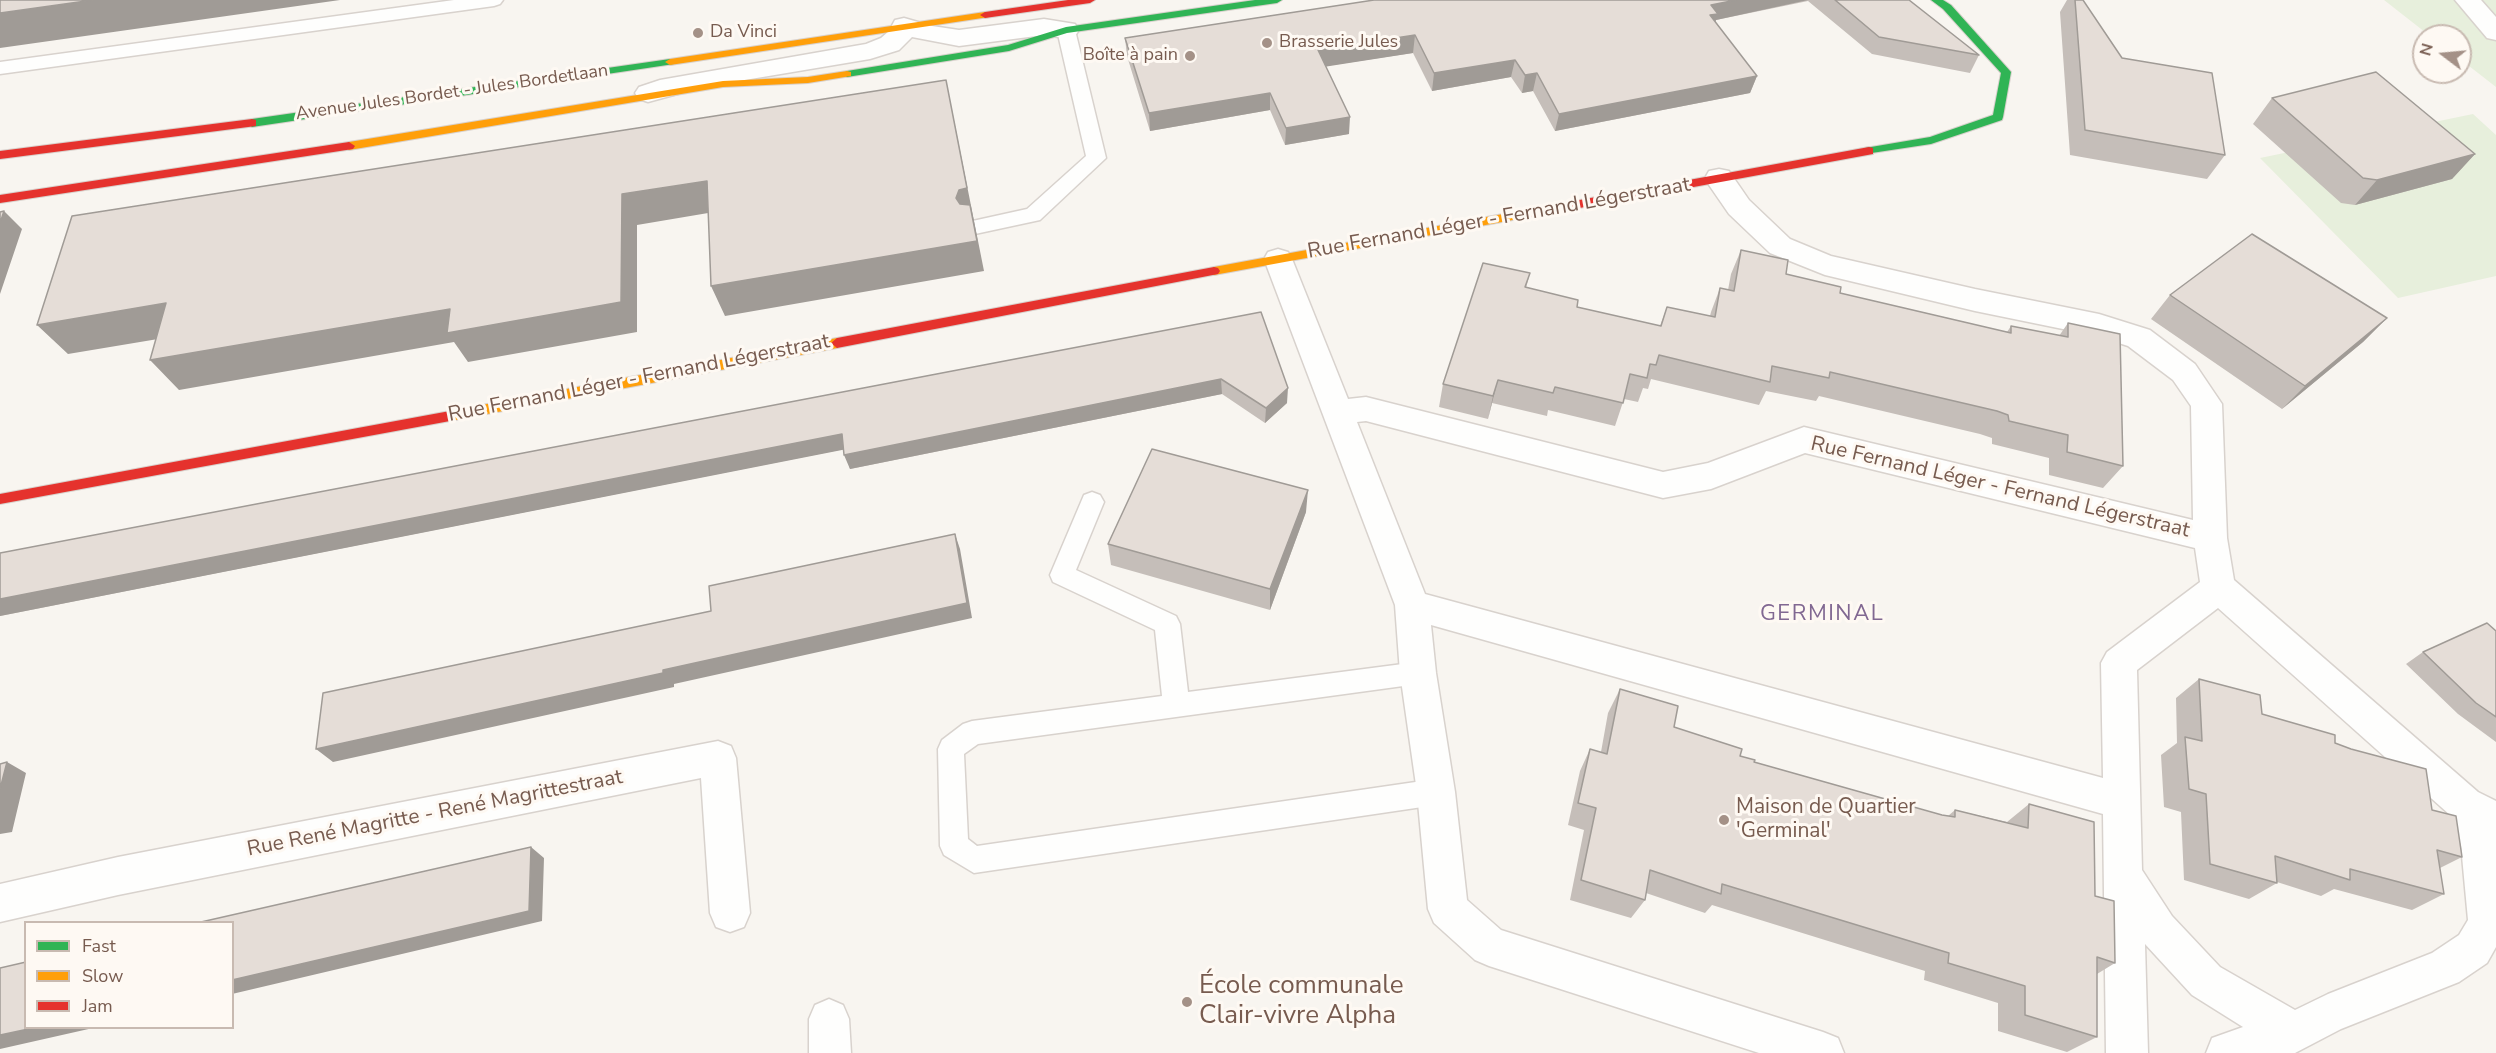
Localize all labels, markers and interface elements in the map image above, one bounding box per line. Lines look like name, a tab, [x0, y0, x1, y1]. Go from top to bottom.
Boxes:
place label: Da Vinci	[710, 22, 777, 44]
north arrow	[2412, 24, 2472, 84]
marker: Da Vinci	[691, 26, 705, 40]
place label: Brasserie Jules	[1279, 32, 1398, 54]
marker: Brasserie Jules	[1260, 36, 1274, 50]
text: N	[2414, 41, 2439, 58]
place label: Boîte à pain	[1083, 45, 1178, 67]
marker: Boîte à pain	[1183, 49, 1197, 63]
street label: Avenue Jules Bordet - Jules Bordetlaan	[294, 60, 610, 126]
street label: Rue Fernand Léger - Fernand Légerstraat	[1306, 173, 1692, 265]
street label: Rue Fernand Léger - Fernand Légerstraat	[446, 330, 832, 428]
street label: Rue Fernand Léger - Fernand Légerstraat	[1808, 432, 2192, 544]
district label: GERMINAL	[1760, 602, 1884, 628]
street label: Rue René Magritte - René Magrittestraat	[245, 765, 625, 863]
place label: Maison de Quartier 'Germinal'	[1736, 795, 1916, 845]
marker: Maison de Quartier 'Germinal'	[1717, 813, 1731, 827]
legend	[24, 921, 234, 1029]
text: Fast	[82, 934, 116, 958]
text: Slow	[82, 964, 123, 988]
place label: École communale Clair-vivre Alpha	[1199, 971, 1404, 1032]
text: Jam	[82, 994, 113, 1018]
marker: École communale Clair-vivre Alpha	[1180, 995, 1194, 1009]

